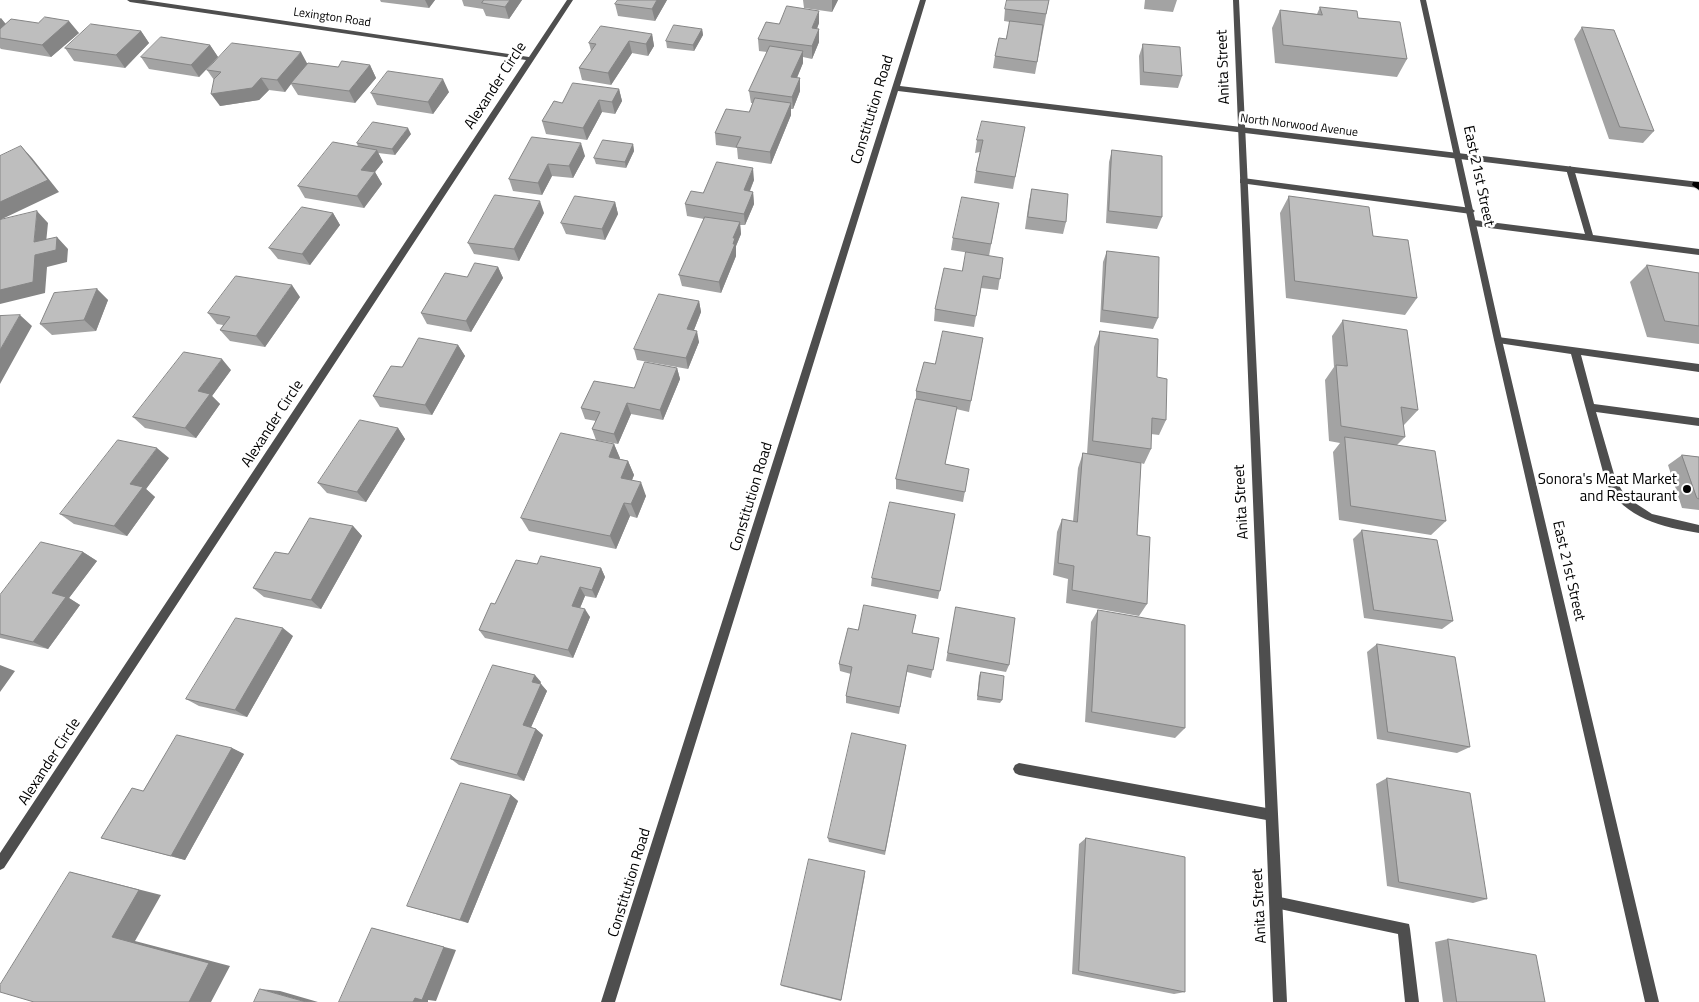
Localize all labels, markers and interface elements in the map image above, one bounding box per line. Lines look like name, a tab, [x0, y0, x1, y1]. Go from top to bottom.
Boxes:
street label: Lexington Road	[292, 5, 372, 31]
street label: Anita Street	[1214, 29, 1234, 105]
street label: Alexander Circle	[461, 39, 531, 133]
street label: Constitution Road	[848, 53, 898, 167]
street label: North Norwood Avenue	[1239, 112, 1359, 140]
street label: East 21st Street	[1459, 124, 1497, 228]
street label: Alexander Circle	[238, 377, 308, 471]
street label: Constitution Road	[727, 440, 777, 554]
street label: Anita Street	[1231, 464, 1253, 540]
place label: Sonora's Meat Market and Restaurant	[1538, 471, 1677, 506]
marker: Sonora's Meat Market and Restaurant	[1681, 483, 1693, 495]
street label: East 21st Street	[1548, 519, 1588, 623]
street label: Alexander Circle	[15, 715, 85, 809]
street label: Constitution Road	[605, 826, 655, 940]
street label: Anita Street	[1249, 868, 1271, 944]

